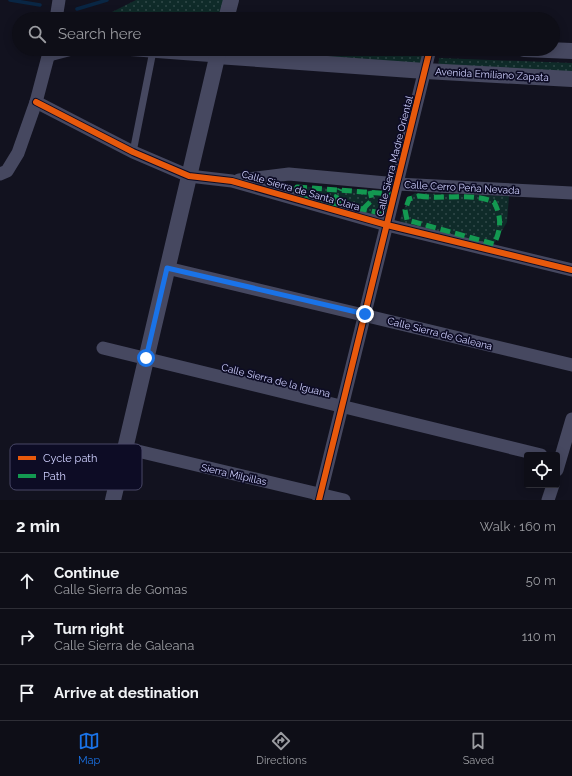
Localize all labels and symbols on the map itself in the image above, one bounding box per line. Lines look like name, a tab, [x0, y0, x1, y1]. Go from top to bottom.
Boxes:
street label: Avenida Emiliano Zapata	[435, 66, 549, 83]
street label: Calle Sierra Madre Oriental	[374, 94, 415, 218]
street label: Calle Sierra de Santa Clara	[240, 168, 361, 213]
street label: Calle Cerro Peña Nevada	[404, 179, 520, 196]
route end	[356, 305, 374, 323]
street label: Calle Sierra de Galeana	[386, 315, 494, 352]
route start	[137, 349, 155, 367]
street label: Calle Sierra de la Iguana	[220, 362, 332, 399]
legend	[10, 444, 142, 490]
text: Cycle path	[43, 452, 97, 465]
street label: Sierra Milpillas	[200, 462, 268, 487]
text: Path	[43, 470, 66, 483]

